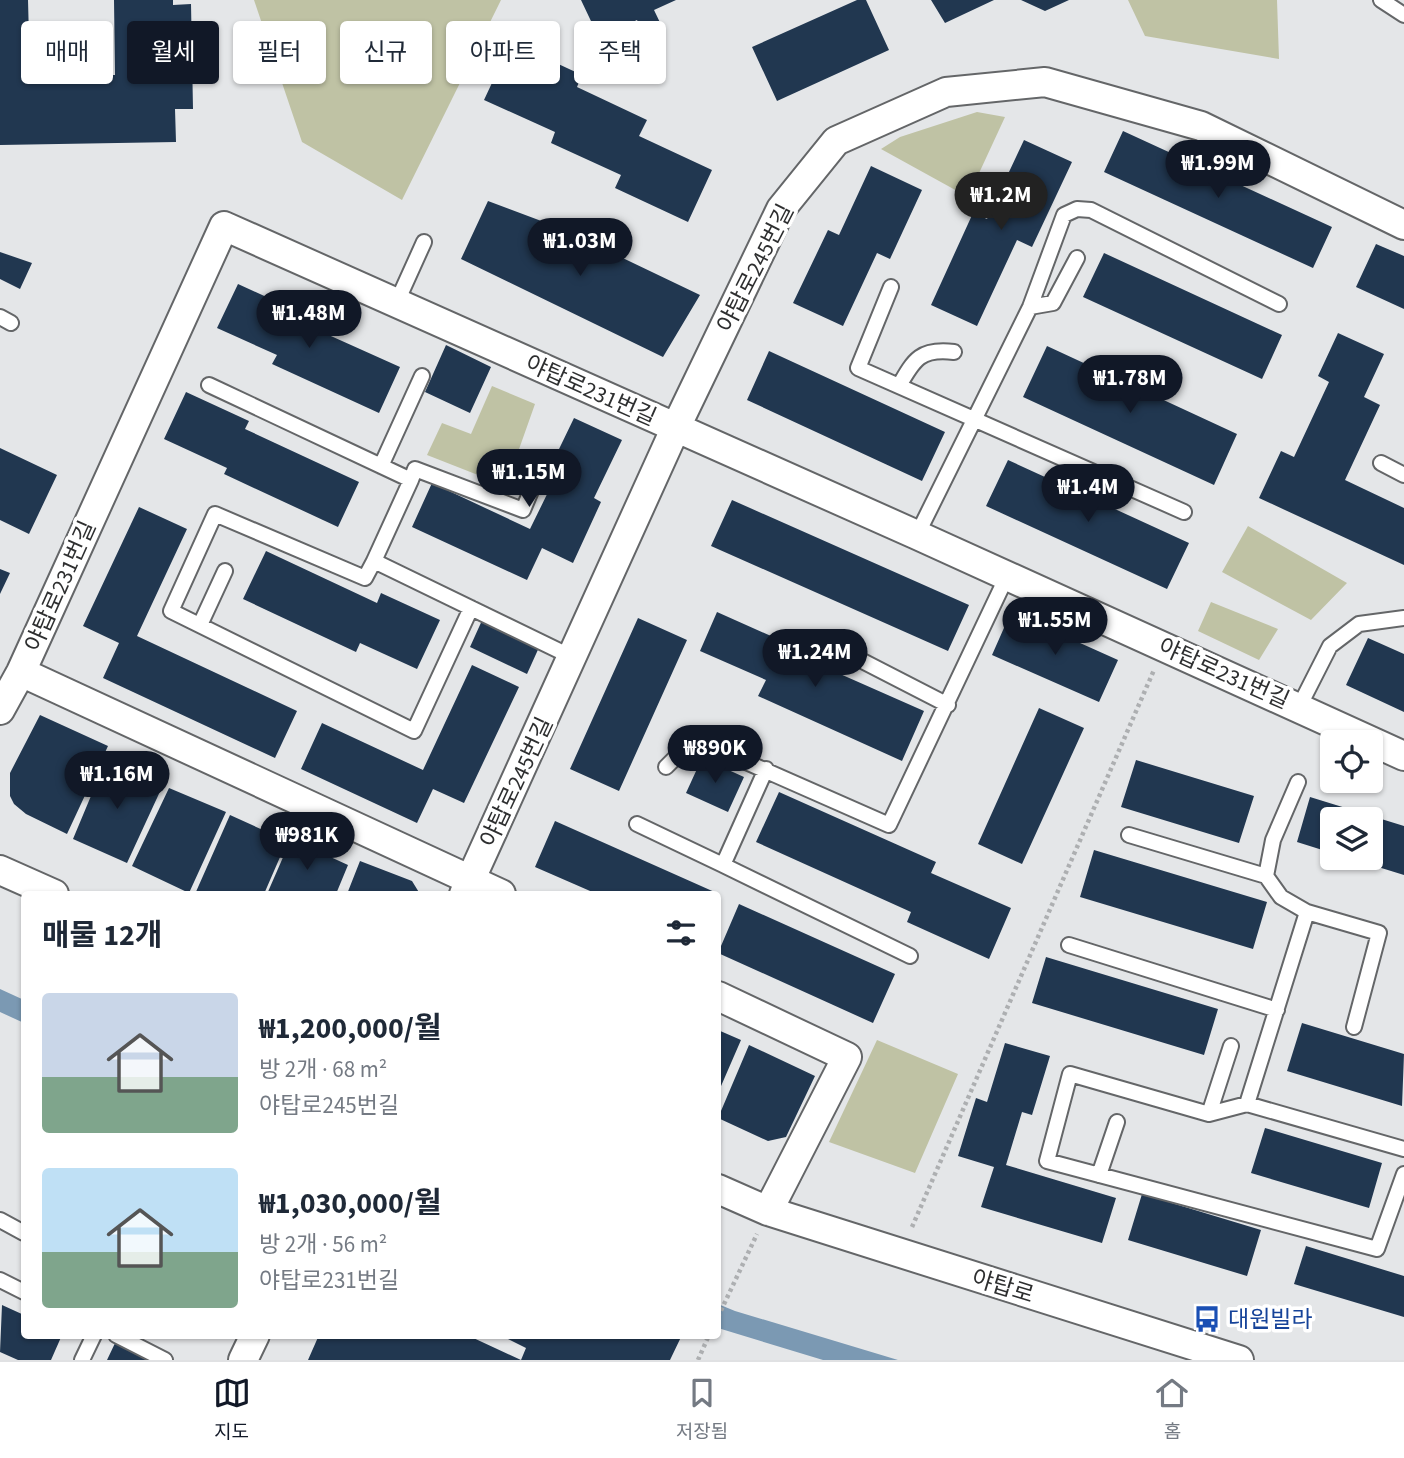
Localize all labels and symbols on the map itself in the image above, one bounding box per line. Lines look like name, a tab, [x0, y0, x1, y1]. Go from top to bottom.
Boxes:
pin: ₩1.99M	[1161, 140, 1275, 200]
pin: ₩1.2M	[952, 173, 1050, 232]
street label: 야탑로245번길	[709, 198, 802, 338]
pin: ₩1.03M	[523, 218, 637, 278]
pin: ₩1.48M	[252, 290, 366, 350]
street label: 야탑로231번길	[520, 347, 661, 434]
pin: ₩1.78M	[1073, 356, 1187, 415]
pin: ₩1.15M	[472, 449, 586, 509]
pin: ₩1.4M	[1039, 464, 1137, 524]
street label: 야탑로231번길	[17, 516, 104, 657]
pin: ₩1.55M	[998, 598, 1112, 657]
pin: ₩1.24M	[758, 630, 872, 689]
street label: 야탑로231번길	[1153, 630, 1294, 717]
street label: 야탑로245번길	[472, 712, 561, 853]
pin: ₩890K	[666, 726, 764, 785]
pin: ₩1.16M	[60, 752, 174, 811]
pin: ₩981K	[258, 812, 356, 872]
street label: 야탑로	[968, 1261, 1038, 1312]
place label: 대원빌라	[1228, 1303, 1313, 1336]
bus stop icon: 대원빌라	[1192, 1304, 1222, 1334]

